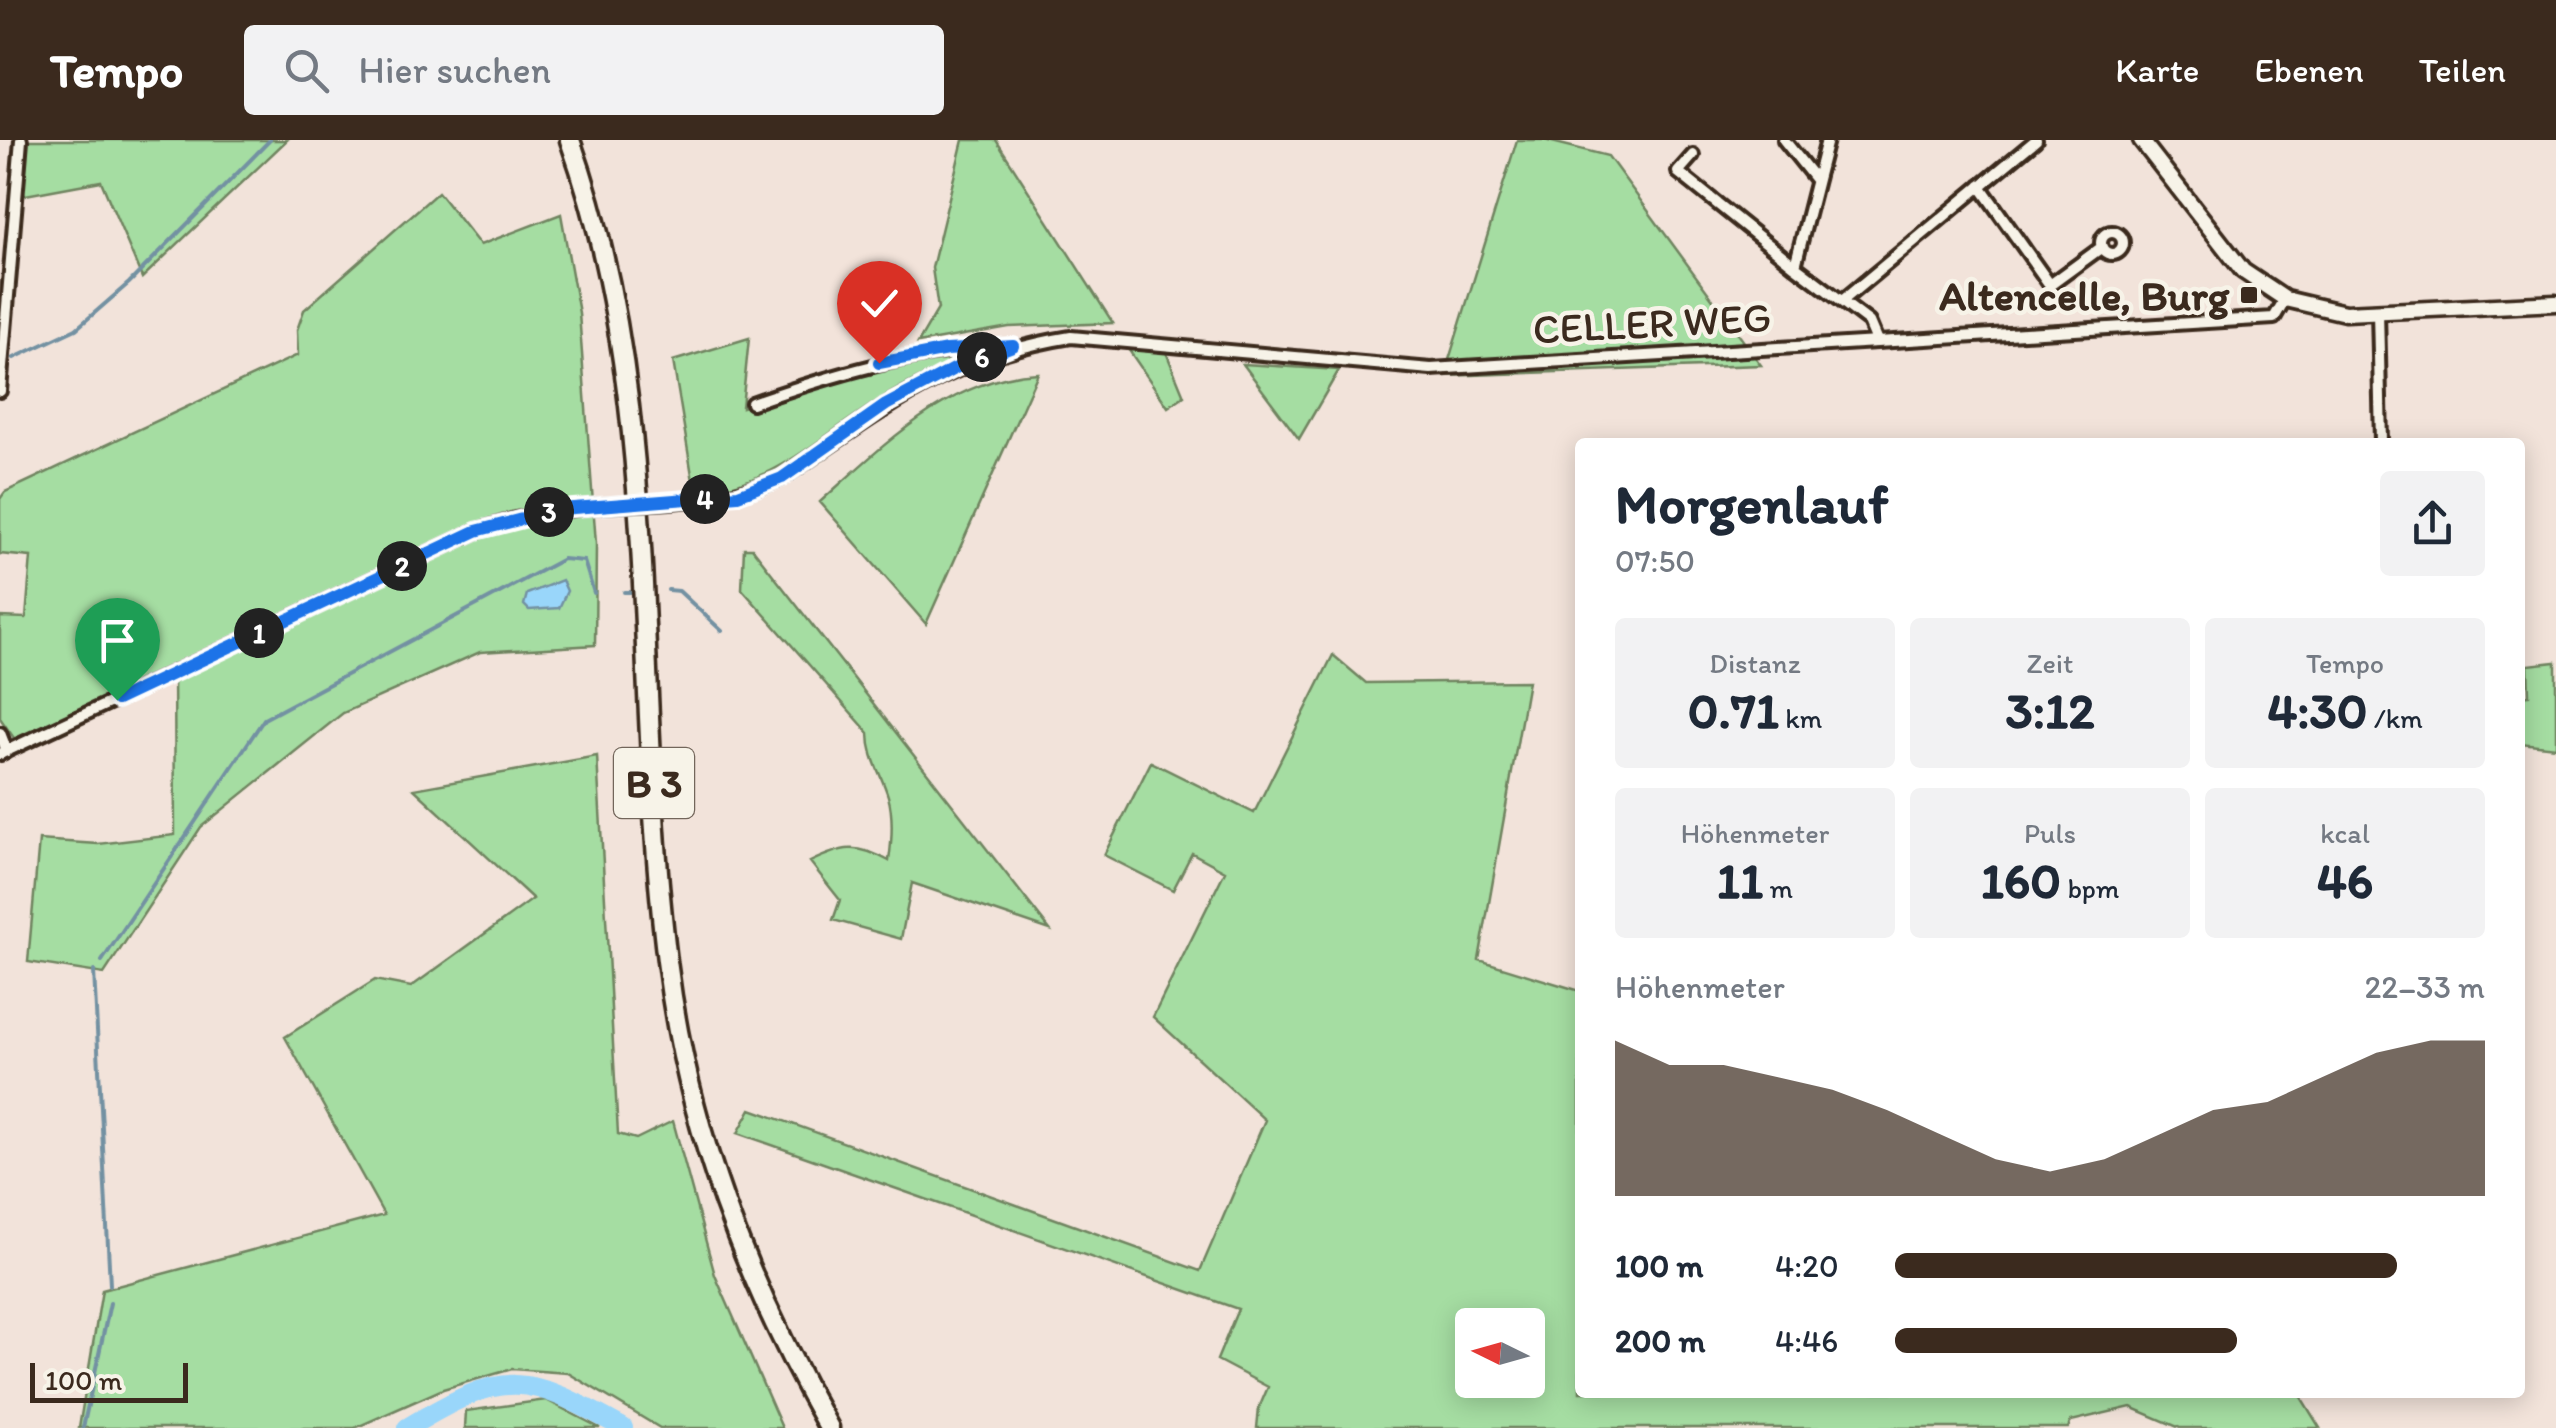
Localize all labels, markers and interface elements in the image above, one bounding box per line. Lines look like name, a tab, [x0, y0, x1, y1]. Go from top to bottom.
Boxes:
search box	[244, 25, 944, 115]
text: Tempo	[50, 41, 184, 99]
icon: search	[279, 43, 334, 98]
text: Hier suchen	[359, 47, 551, 93]
text: Karte	[2115, 49, 2199, 91]
text: Ebenen	[2254, 49, 2364, 91]
text: Teilen	[2419, 49, 2506, 91]
pin	[837, 261, 922, 364]
place label: Altencelle, Burg	[1939, 270, 2230, 321]
icon: check	[852, 276, 907, 331]
marker: Altencelle, Burg	[2238, 284, 2260, 306]
street label: CELLER WEG	[1531, 291, 1773, 355]
pin: 6	[957, 332, 1007, 382]
text: 6	[975, 340, 989, 374]
text: Morgenlauf	[1615, 471, 1889, 537]
button: share	[2380, 471, 2485, 576]
pin: 4	[680, 474, 730, 524]
text: 4	[697, 482, 713, 516]
pin: 3	[524, 487, 574, 537]
text: 3	[541, 495, 557, 529]
pin: 2	[377, 541, 427, 591]
text: 07:50	[1615, 542, 1695, 580]
text: 2	[395, 549, 409, 583]
pin	[75, 598, 160, 701]
pin: 1	[234, 608, 284, 658]
icon: arrive	[90, 613, 145, 668]
text: 1	[253, 616, 266, 650]
text: Distanz	[1709, 646, 1801, 680]
text: Zeit	[2027, 646, 2073, 680]
text: Tempo	[2306, 646, 2384, 680]
text: 0.71	[1688, 680, 1779, 741]
text: 3:12	[2006, 680, 2095, 741]
text: 4:30	[2267, 680, 2368, 741]
text: km	[1779, 701, 1822, 735]
text: /km	[2368, 701, 2423, 735]
road number: B 3	[614, 748, 694, 818]
text: Höhenmeter	[1681, 816, 1829, 850]
text: Puls	[2024, 816, 2076, 850]
text: kcal	[2320, 816, 2370, 850]
text: 11	[1717, 850, 1763, 911]
text: 160	[1981, 850, 2061, 911]
text: 46	[2317, 850, 2373, 911]
text: m	[1763, 871, 1793, 905]
text: bpm	[2061, 871, 2119, 905]
text: Höhenmeter	[1615, 968, 1785, 1006]
text: 22–33 m	[2364, 968, 2485, 1006]
text: 100 m	[1615, 1247, 1703, 1285]
text: 4:20	[1775, 1247, 1839, 1285]
north arrow	[1455, 1308, 1545, 1398]
map controls	[1455, 1308, 1545, 1398]
text: 200 m	[1615, 1322, 1705, 1360]
text: 4:46	[1775, 1322, 1838, 1360]
scale bar	[30, 1358, 188, 1402]
text: 100 m	[45, 1363, 122, 1397]

